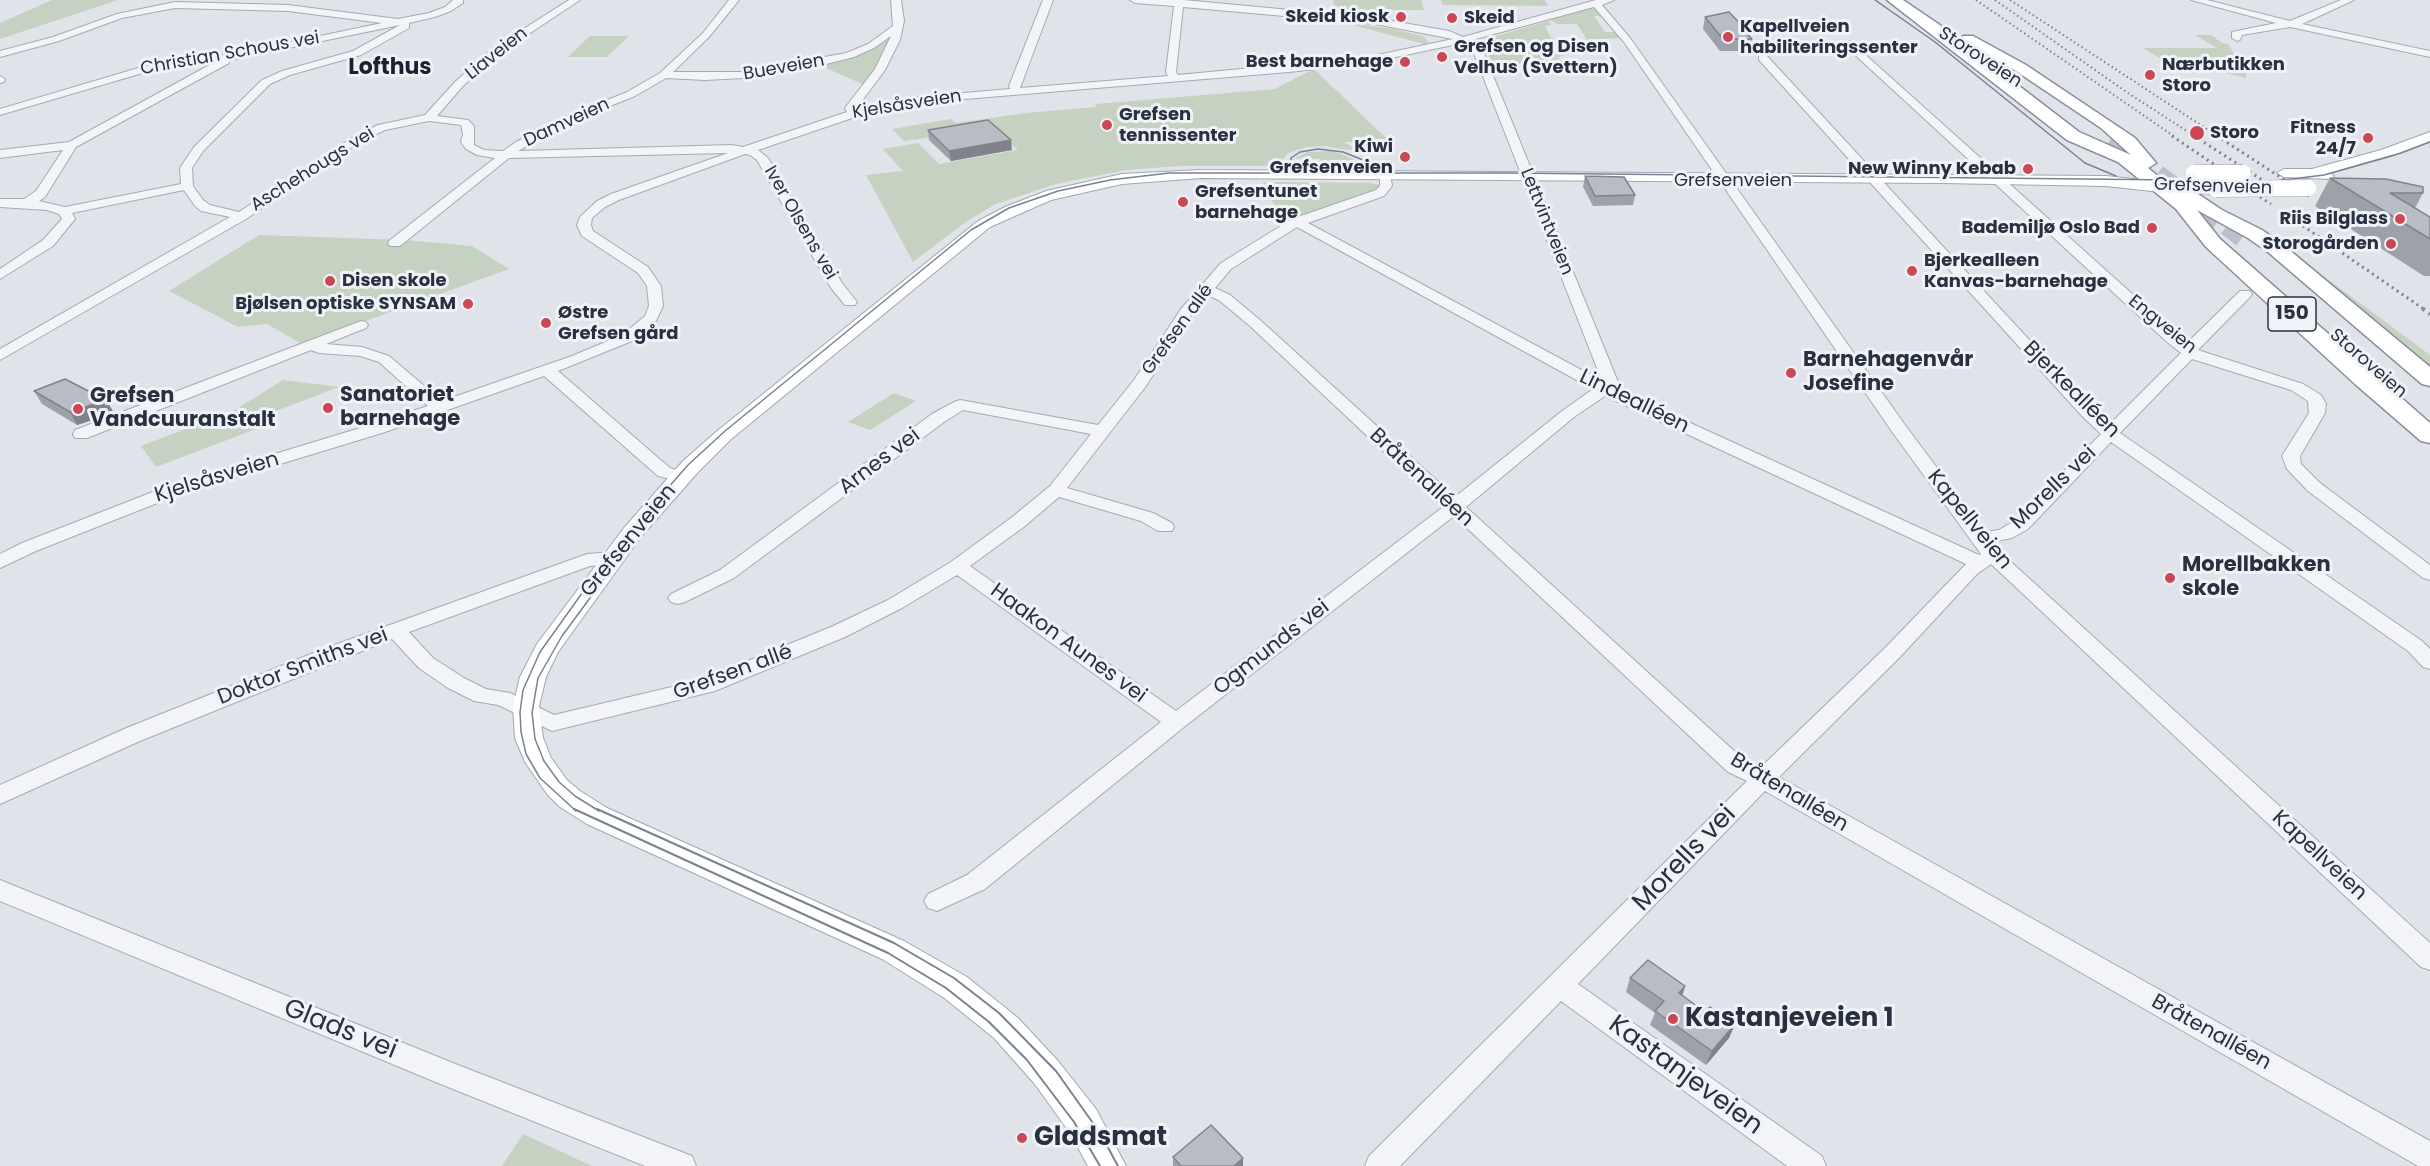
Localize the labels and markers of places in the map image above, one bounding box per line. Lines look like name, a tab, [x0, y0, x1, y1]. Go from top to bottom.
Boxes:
place label: Skeid kiosk	[1285, 6, 1389, 28]
place label: Skeid	[1464, 7, 1515, 29]
marker: Skeid kiosk	[1394, 10, 1408, 24]
marker: Skeid	[1445, 11, 1459, 25]
place label: Kapellveien habiliteringssenter	[1740, 16, 1918, 58]
marker: Kapellveien habiliteringssenter	[1721, 30, 1735, 44]
place label: Grefsen og Disen Velhus (Svettern)	[1454, 36, 1618, 78]
marker: Grefsen og Disen Velhus (Svettern)	[1435, 50, 1449, 64]
place label: Best barnehage	[1246, 51, 1393, 73]
place label: Nærbutikken Storo	[2162, 54, 2285, 97]
marker: Best barnehage	[1398, 55, 1412, 69]
marker: Nærbutikken Storo	[2143, 68, 2157, 82]
place label: Grefsen tennissenter	[1119, 104, 1236, 146]
place label: Fitness 24/7	[2290, 117, 2356, 160]
marker: Grefsen tennissenter	[1100, 118, 1114, 132]
place label: Storo	[2210, 122, 2259, 144]
marker: Storo	[2188, 124, 2206, 142]
marker: Fitness 24/7	[2361, 131, 2375, 145]
place label: Kiwi Grefsenveien	[1270, 136, 1393, 178]
marker: Kiwi Grefsenveien	[1398, 150, 1412, 164]
place label: New Winny Kebab	[1848, 158, 2016, 180]
marker: New Winny Kebab	[2021, 162, 2035, 176]
place label: Grefsentunet barnehage	[1195, 181, 1317, 224]
marker: Grefsentunet barnehage	[1176, 195, 1190, 209]
place label: Riis Bilglass	[2279, 208, 2388, 230]
marker: Riis Bilglass	[2393, 212, 2407, 226]
place label: Bademiljø Oslo Bad	[1961, 217, 2140, 239]
marker: Bademiljø Oslo Bad	[2145, 221, 2159, 235]
place label: Storogården	[2262, 233, 2379, 255]
marker: Storogården	[2384, 237, 2398, 251]
place label: Bjerkealleen Kanvas-barnehage	[1924, 250, 2108, 292]
marker: Bjerkealleen Kanvas-barnehage	[1905, 264, 1919, 278]
place label: Disen skole	[342, 270, 447, 292]
marker: Disen skole	[323, 274, 337, 288]
place label: Bjølsen optiske SYNSAM	[235, 293, 456, 315]
marker: Bjølsen optiske SYNSAM	[461, 297, 475, 311]
place label: Østre Grefsen gård	[558, 302, 678, 344]
marker: Østre Grefsen gård	[539, 316, 553, 330]
place label: Barnehagenvår Josefine	[1803, 348, 1973, 398]
marker: Barnehagenvår Josefine	[1784, 366, 1798, 380]
place label: Sanatoriet barnehage	[340, 383, 460, 433]
place label: Grefsen Vandcuuranstalt	[90, 384, 276, 434]
marker: Sanatoriet barnehage	[321, 401, 335, 415]
marker: Grefsen Vandcuuranstalt	[71, 402, 85, 416]
place label: Morellbakken skole	[2182, 553, 2331, 603]
marker: Morellbakken skole	[2163, 571, 2177, 585]
place label: Kastanjeveien 1	[1685, 1003, 1893, 1035]
marker: Kastanjeveien 1	[1666, 1012, 1680, 1026]
place label: Gladsmat	[1034, 1122, 1167, 1154]
marker: Gladsmat	[1015, 1131, 1029, 1145]

